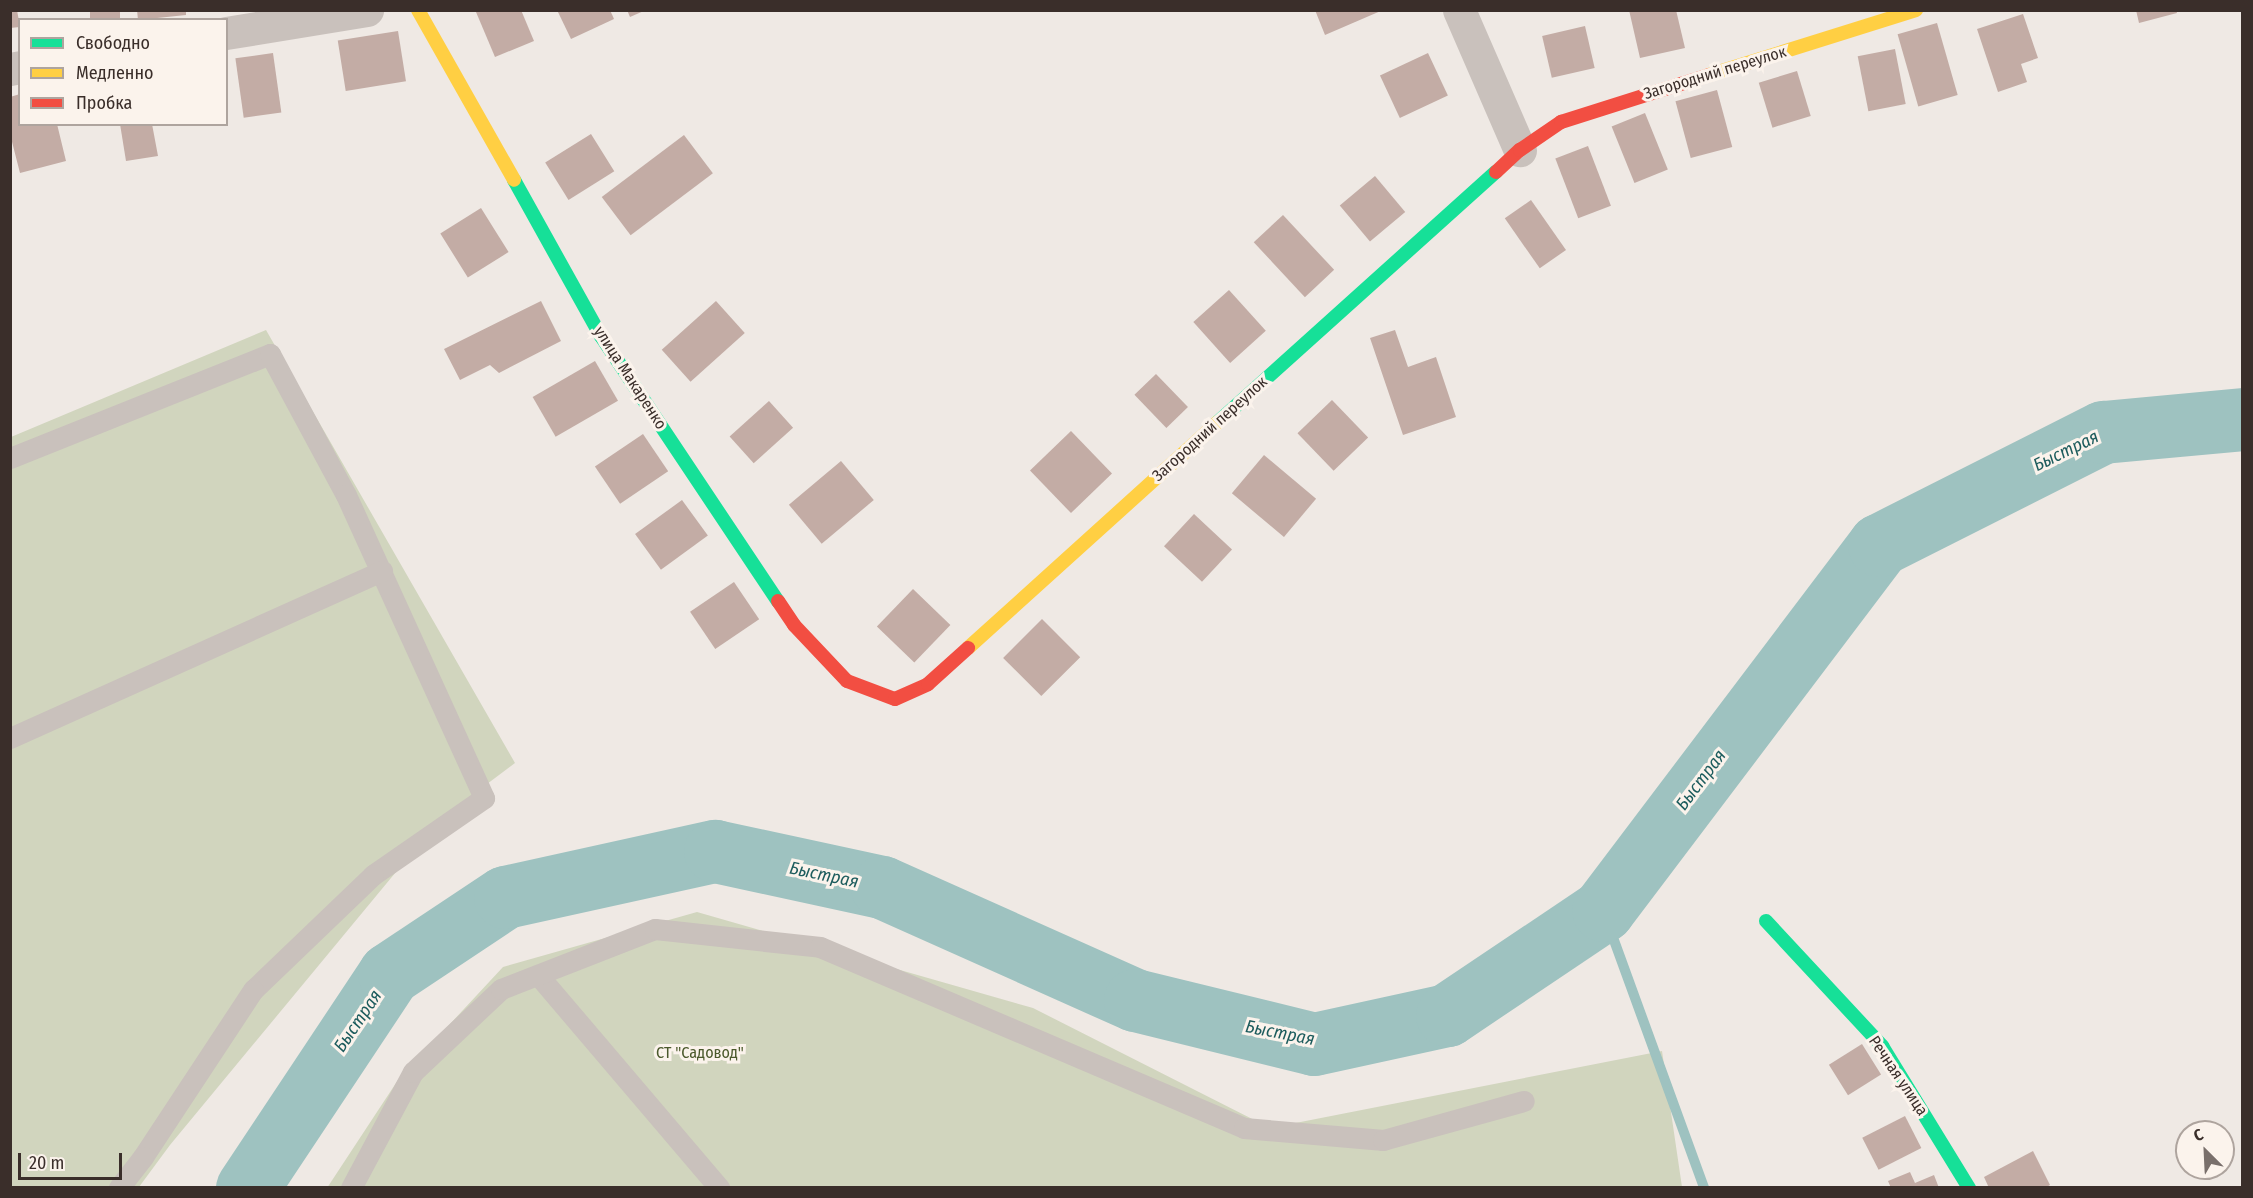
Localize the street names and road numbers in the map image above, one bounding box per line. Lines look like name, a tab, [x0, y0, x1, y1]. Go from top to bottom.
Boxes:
street label: Загородний переулок	[1642, 42, 1788, 104]
street label: улица Макаренко	[590, 323, 670, 433]
street label: Загородний переулок	[1149, 372, 1271, 486]
street label: Речная улица	[1864, 1033, 1932, 1119]

